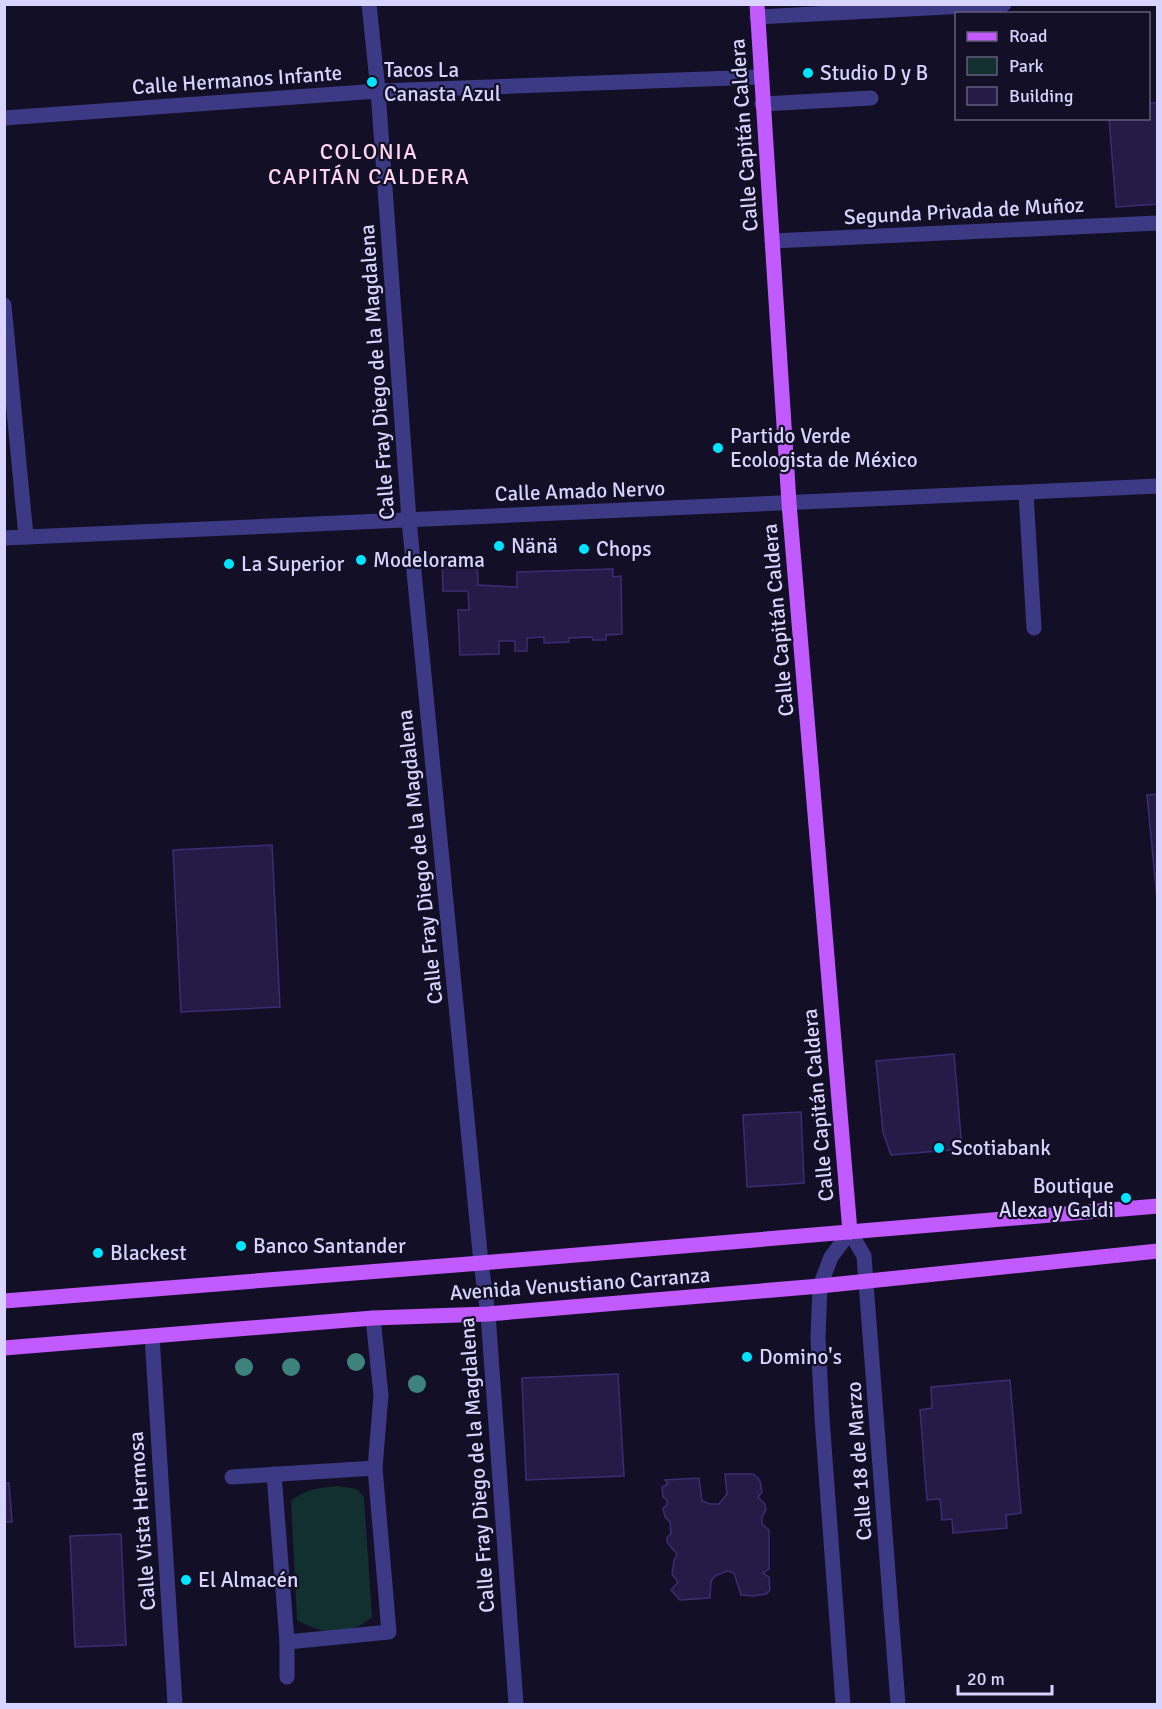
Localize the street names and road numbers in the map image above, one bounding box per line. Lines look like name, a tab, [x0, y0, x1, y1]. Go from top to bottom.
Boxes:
street label: Calle Capitán Caldera	[724, 38, 764, 232]
street label: Calle Hermanos Infante	[131, 60, 343, 100]
street label: Segunda Privada de Muñoz	[843, 192, 1085, 230]
street label: Calle Fray Diego de la Magdalena	[354, 223, 400, 521]
street label: Calle Amado Nervo	[494, 475, 666, 507]
street label: Calle Capitán Caldera	[757, 523, 799, 717]
street label: Calle Fray Diego de la Magdalena	[392, 708, 448, 1006]
street label: Calle Capitán Caldera	[797, 1008, 839, 1202]
street label: Avenida Venustiano Carranza	[449, 1262, 711, 1306]
street label: Calle Fray Diego de la Magdalena	[454, 1316, 500, 1614]
street label: Calle 18 de Marzo	[840, 1381, 878, 1541]
street label: Calle Vista Hermosa	[123, 1430, 161, 1612]

